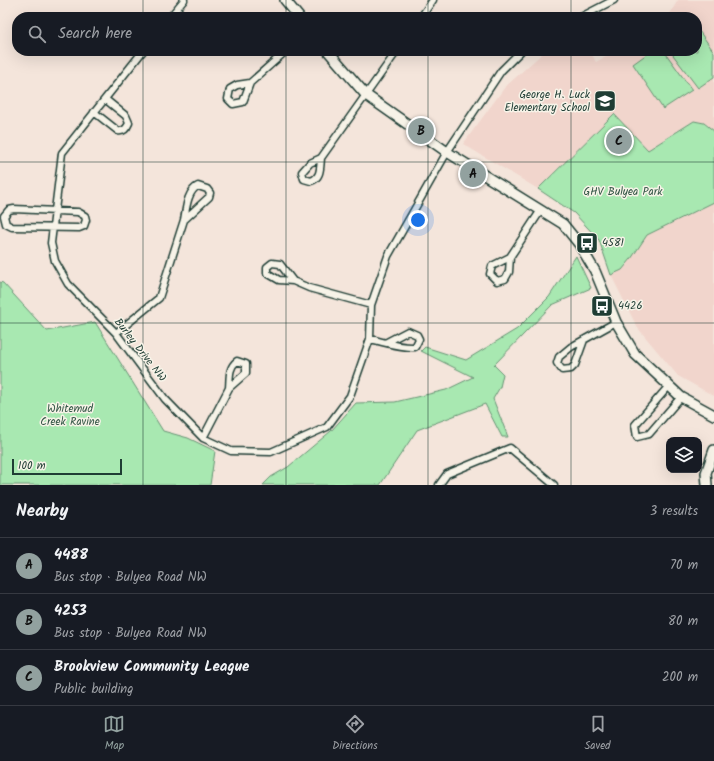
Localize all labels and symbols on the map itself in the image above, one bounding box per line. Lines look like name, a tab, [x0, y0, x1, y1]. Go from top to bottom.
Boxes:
place label: George H. Luck Elementary School	[504, 86, 591, 117]
school or university icon: George H. Luck Elementary School	[592, 88, 618, 114]
pin: B	[408, 116, 434, 146]
pin: C	[606, 126, 632, 156]
pin: A	[460, 159, 486, 189]
park label: GHV Bulyea Park	[584, 183, 663, 201]
your location	[408, 210, 428, 230]
bus stop icon: 4581	[574, 230, 600, 256]
place label: 4581	[602, 234, 624, 252]
bus stop icon: 4426	[589, 293, 615, 319]
place label: 4426	[618, 297, 643, 315]
street label: Burley Drive NW	[109, 314, 171, 386]
park label: Whitemud Creek Ravine	[40, 400, 100, 431]
scale bar	[12, 457, 122, 476]

